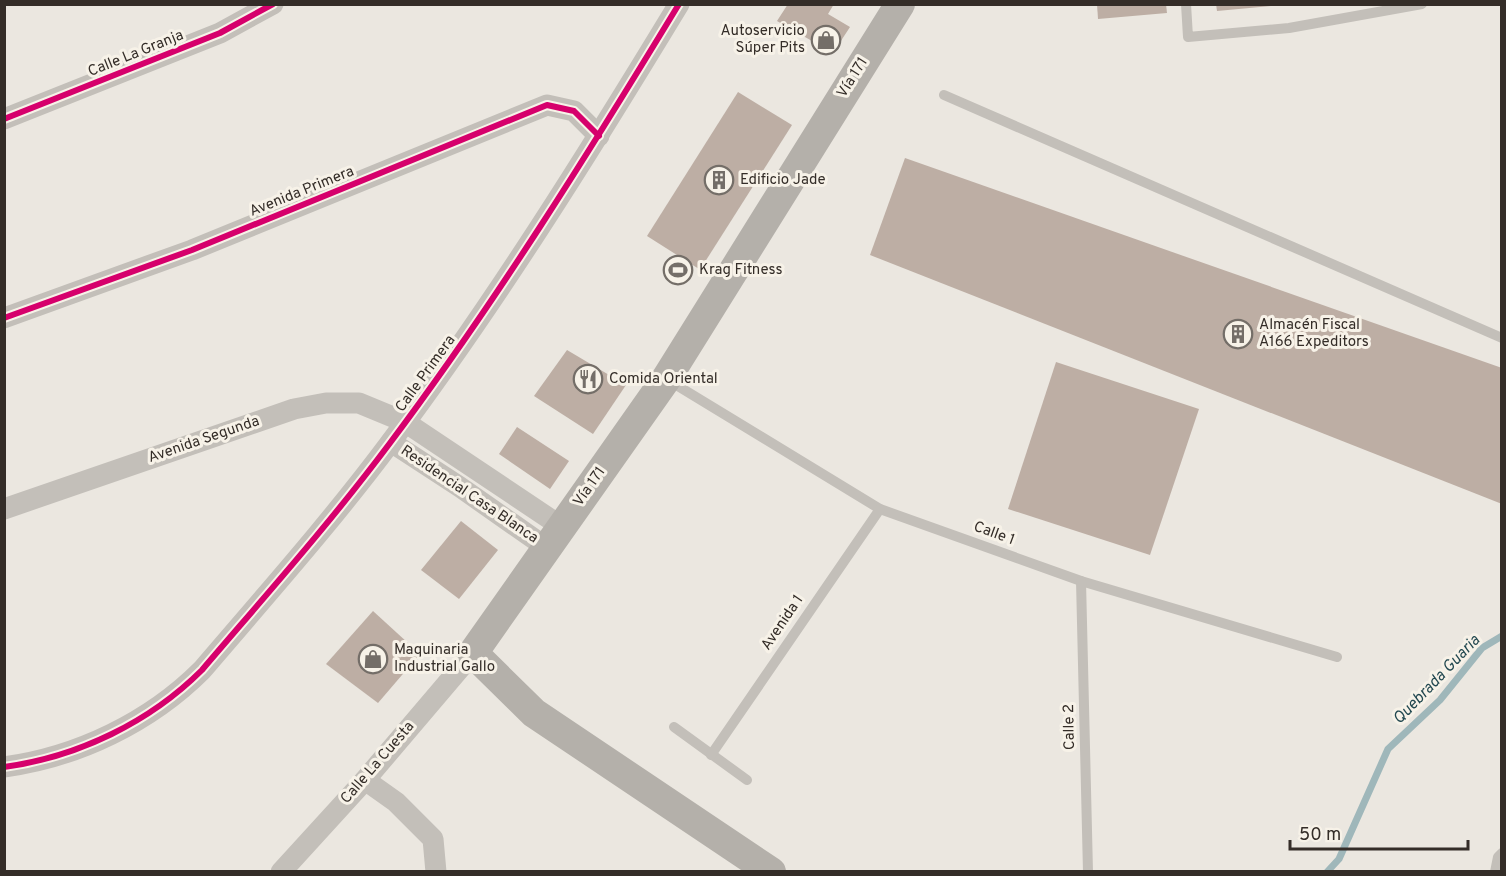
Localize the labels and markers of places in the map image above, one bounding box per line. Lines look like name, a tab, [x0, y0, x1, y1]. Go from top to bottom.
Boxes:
place label: Autoservicio Súper Pits	[720, 22, 805, 58]
shop icon: Autoservicio Súper Pits	[810, 24, 842, 56]
building icon: Edificio Jade	[703, 164, 735, 196]
place label: Edificio Jade	[740, 171, 826, 190]
sports icon: Krag Fitness	[662, 254, 694, 286]
place label: Krag Fitness	[699, 261, 783, 280]
place label: Almacén Fiscal A166 Expeditors	[1259, 316, 1369, 352]
building icon: Almacén Fiscal A166 Expeditors	[1222, 318, 1254, 350]
restaurant icon: Comida Oriental	[572, 363, 604, 395]
place label: Comida Oriental	[609, 370, 718, 389]
place label: Maquinaria Industrial Gallo	[394, 641, 495, 677]
shop icon: Maquinaria Industrial Gallo	[357, 643, 389, 675]

